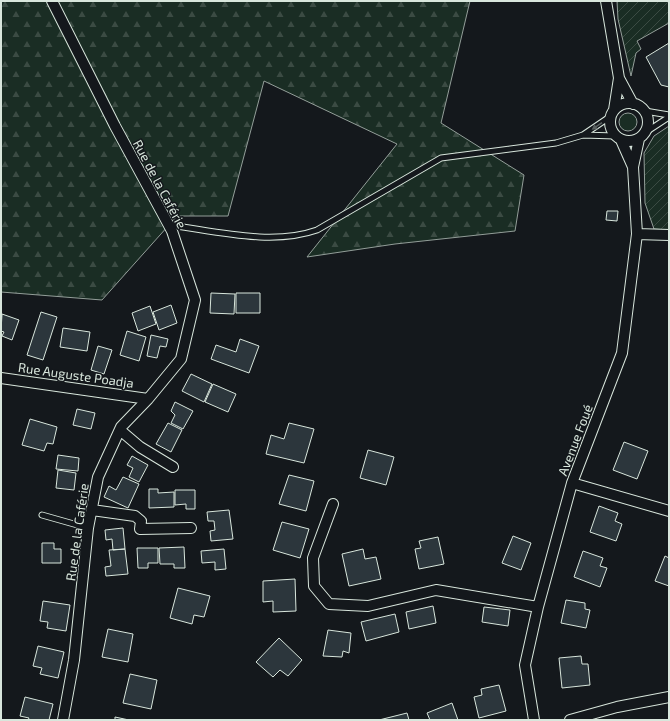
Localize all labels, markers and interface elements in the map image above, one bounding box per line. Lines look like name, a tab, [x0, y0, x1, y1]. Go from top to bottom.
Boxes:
one-way arrow	[592, 122, 602, 130]
street label: Rue de la Caférie	[130, 137, 190, 231]
street label: Rue Auguste Poadja	[17, 359, 135, 391]
street label: Avenue Foué	[554, 402, 596, 478]
street label: Rue de la Caférie	[62, 482, 92, 582]

